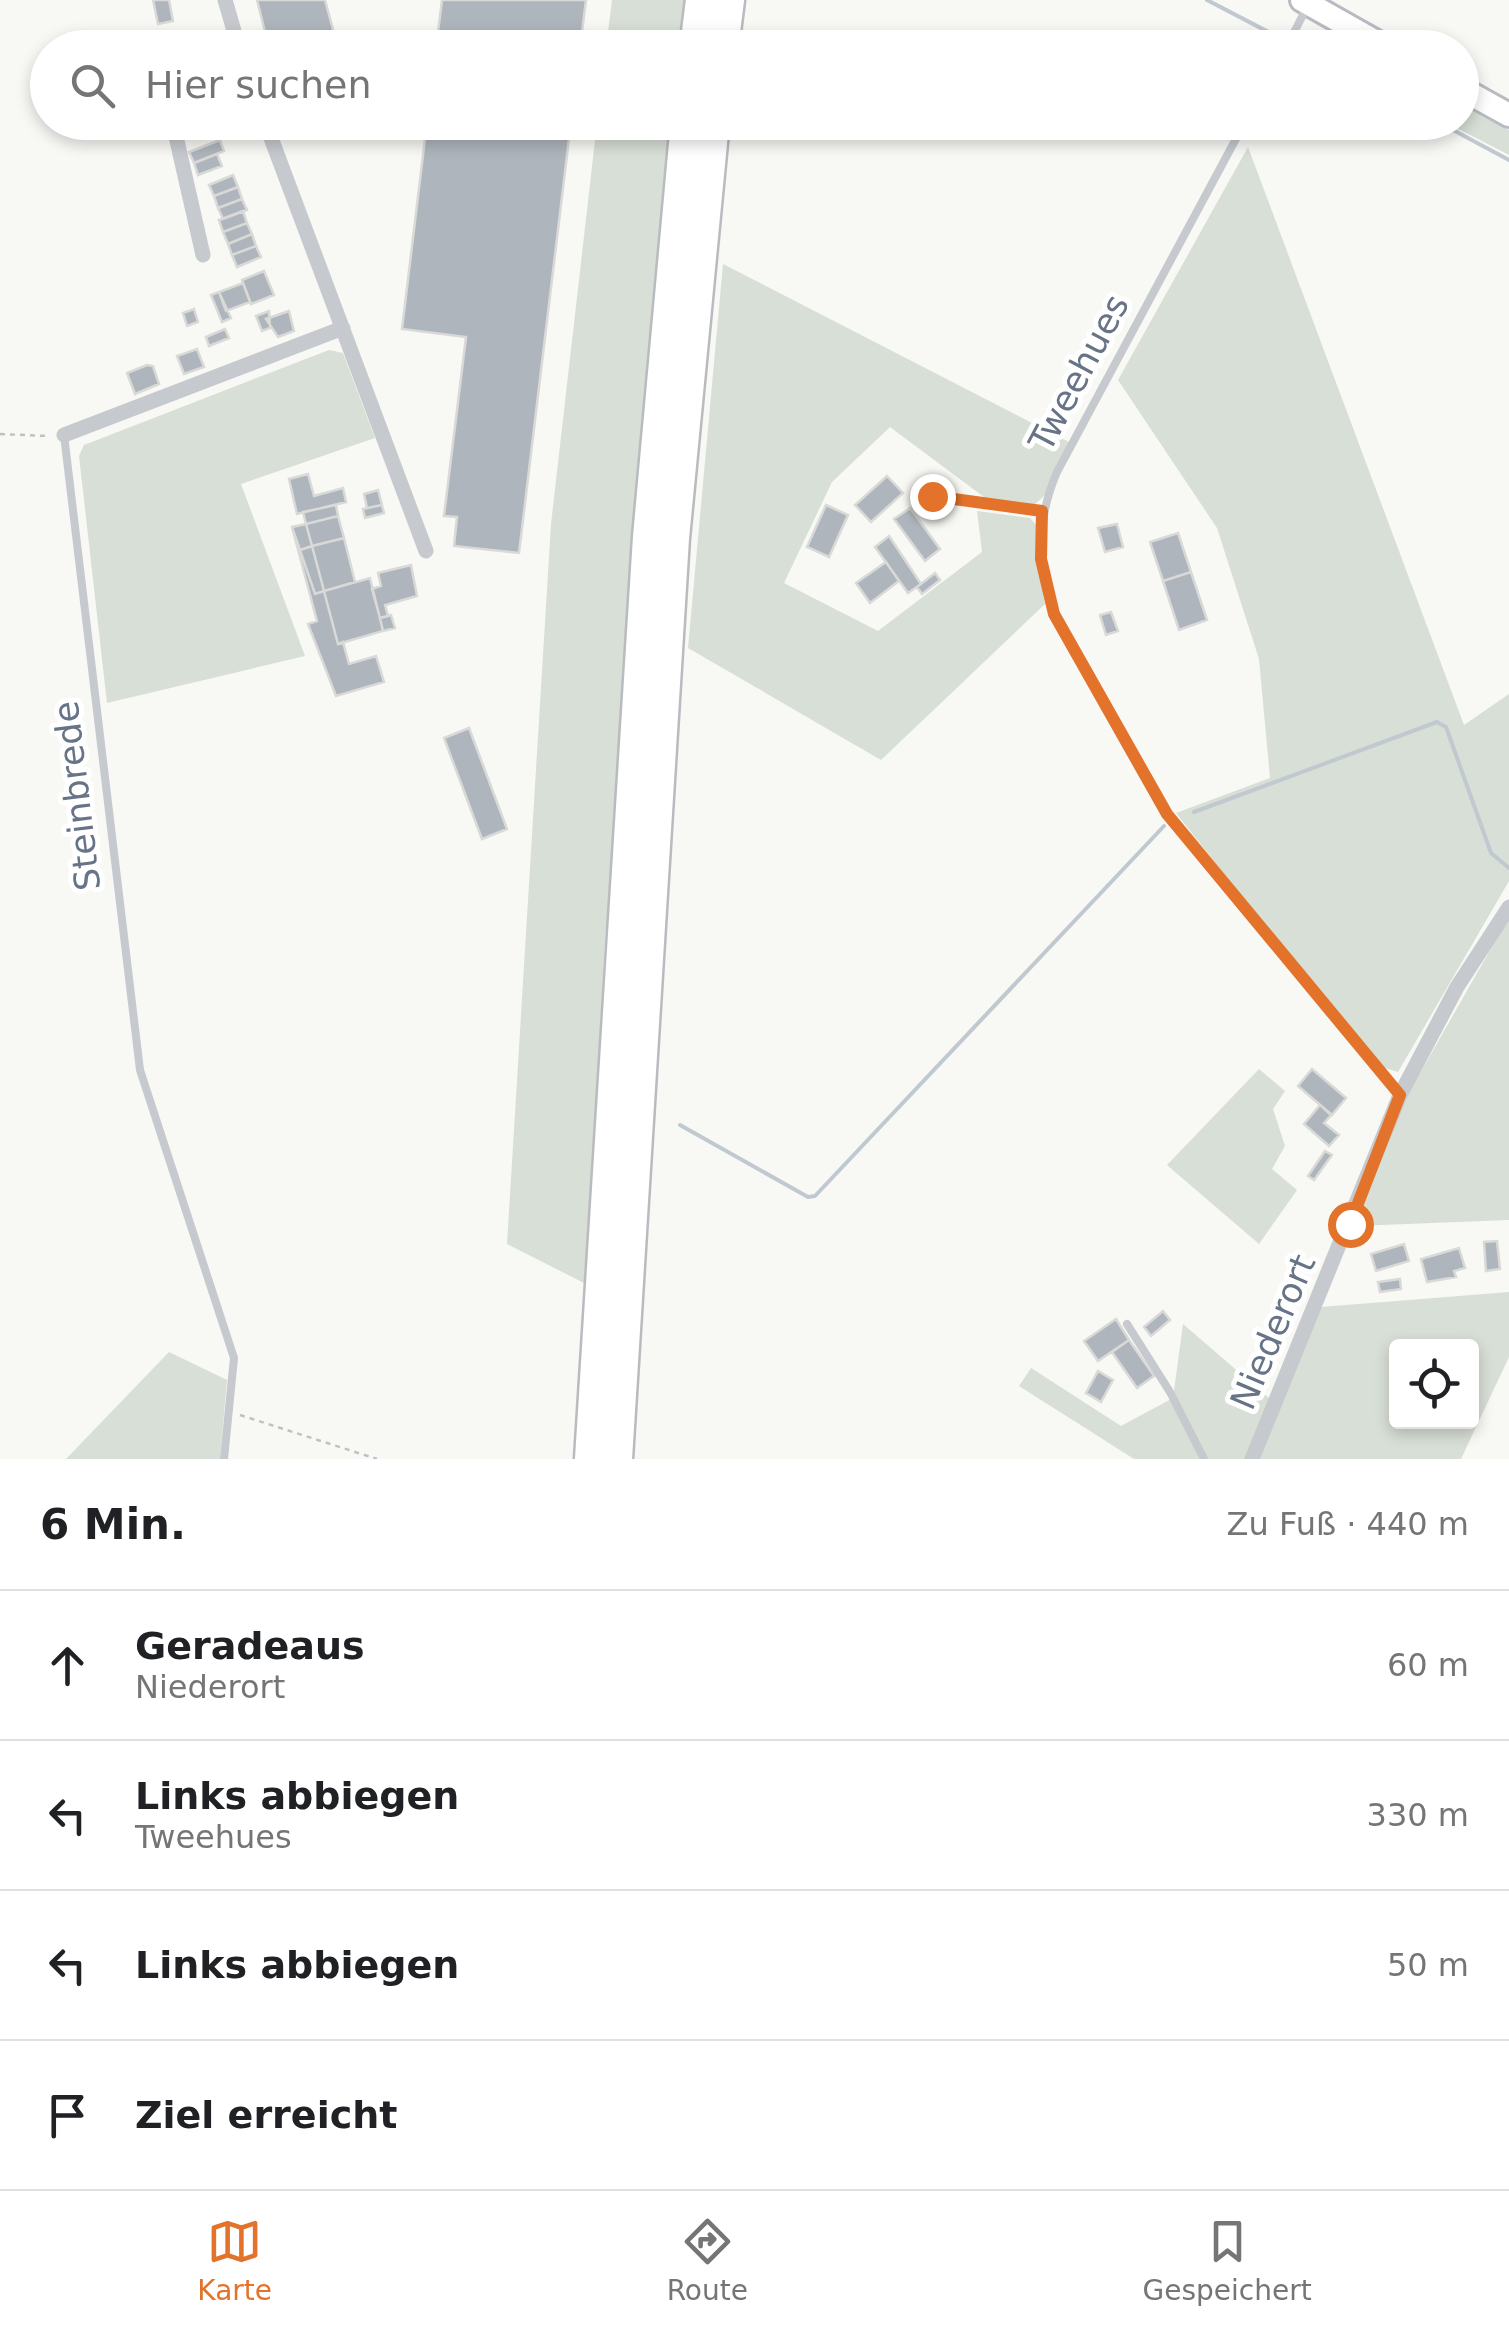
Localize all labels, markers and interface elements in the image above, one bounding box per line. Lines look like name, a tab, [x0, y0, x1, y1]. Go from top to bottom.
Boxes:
search box	[30, 30, 1479, 140]
icon: search	[65, 58, 120, 113]
text: Hier suchen	[145, 63, 372, 107]
street label: Tweehues	[1021, 288, 1137, 459]
route end	[910, 474, 956, 520]
street label: Steinbrede	[46, 699, 108, 893]
route start	[1328, 1202, 1374, 1248]
street label: Niederort	[1222, 1249, 1324, 1415]
map controls	[1389, 1339, 1479, 1429]
button: locate	[1389, 1339, 1479, 1429]
text: 6 Min.	[40, 1500, 186, 1549]
text: Zu Fuß · 440 m	[1227, 1505, 1469, 1543]
text: Geradeaus	[135, 1624, 365, 1668]
icon: ahead	[40, 1638, 95, 1693]
text: 60 m	[1387, 1646, 1469, 1684]
text: Niederort	[135, 1668, 285, 1706]
text: Links abbiegen	[135, 1774, 459, 1818]
icon: left	[40, 1788, 95, 1843]
text: 330 m	[1367, 1796, 1469, 1834]
text: Tweehues	[135, 1818, 292, 1856]
icon: left	[40, 1938, 95, 1993]
text: Links abbiegen	[135, 1943, 459, 1987]
text: 50 m	[1387, 1946, 1469, 1984]
icon: arrive	[40, 2088, 95, 2143]
text: Ziel erreicht	[135, 2093, 397, 2137]
tab: Karte	[197, 2214, 272, 2307]
tab: Route	[667, 2214, 748, 2307]
tab: Gespeichert	[1143, 2214, 1312, 2307]

